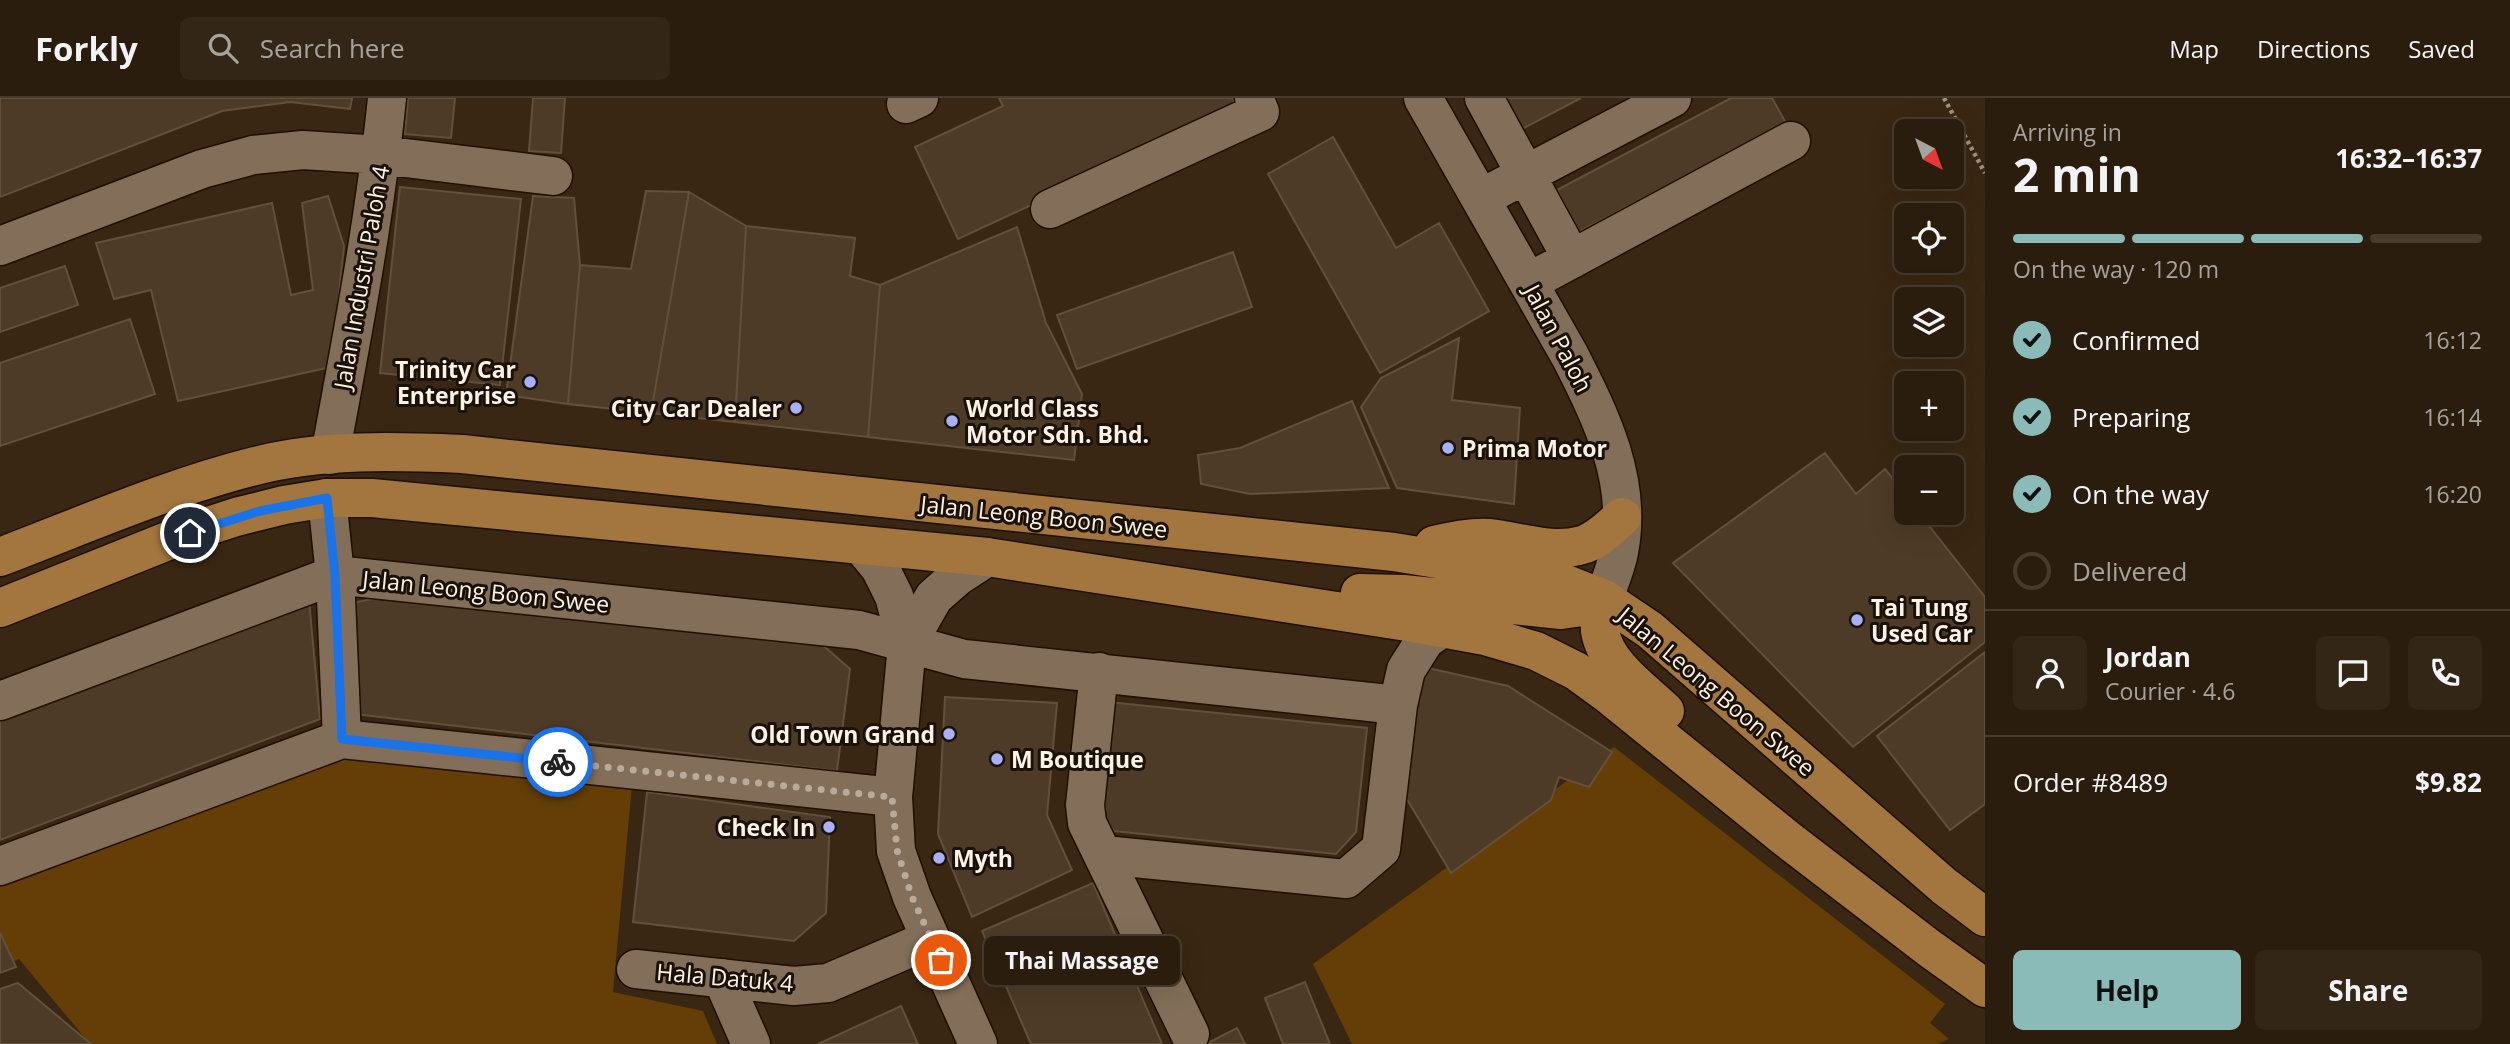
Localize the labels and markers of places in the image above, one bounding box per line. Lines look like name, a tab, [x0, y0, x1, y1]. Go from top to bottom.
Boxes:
place label: Trinity Car Enterprise	[395, 353, 516, 411]
marker: Trinity Car Enterprise	[522, 374, 538, 390]
place label: City Car Dealer	[611, 392, 782, 424]
place label: World Class Motor Sdn. Bhd.	[966, 392, 1149, 450]
marker: City Car Dealer	[788, 400, 804, 416]
marker: World Class Motor Sdn. Bhd.	[944, 413, 960, 429]
place label: Prima Motor	[1462, 432, 1607, 464]
marker: Prima Motor	[1440, 440, 1456, 456]
pin	[160, 503, 220, 563]
place label: Tai Tung Used Car	[1871, 591, 1973, 649]
marker: Tai Tung Used Car	[1849, 612, 1865, 628]
place label: Old Town Grand	[750, 718, 935, 750]
marker: Old Town Grand	[941, 726, 957, 742]
place label: M Boutique	[1011, 743, 1144, 775]
marker: M Boutique	[989, 751, 1005, 767]
place label: Check In	[717, 811, 815, 843]
marker: Check In	[821, 819, 837, 835]
place label: Myth	[953, 842, 1013, 874]
marker: Myth	[931, 850, 947, 866]
pin	[911, 930, 971, 990]
callout: Thai Massage	[983, 936, 1179, 984]

